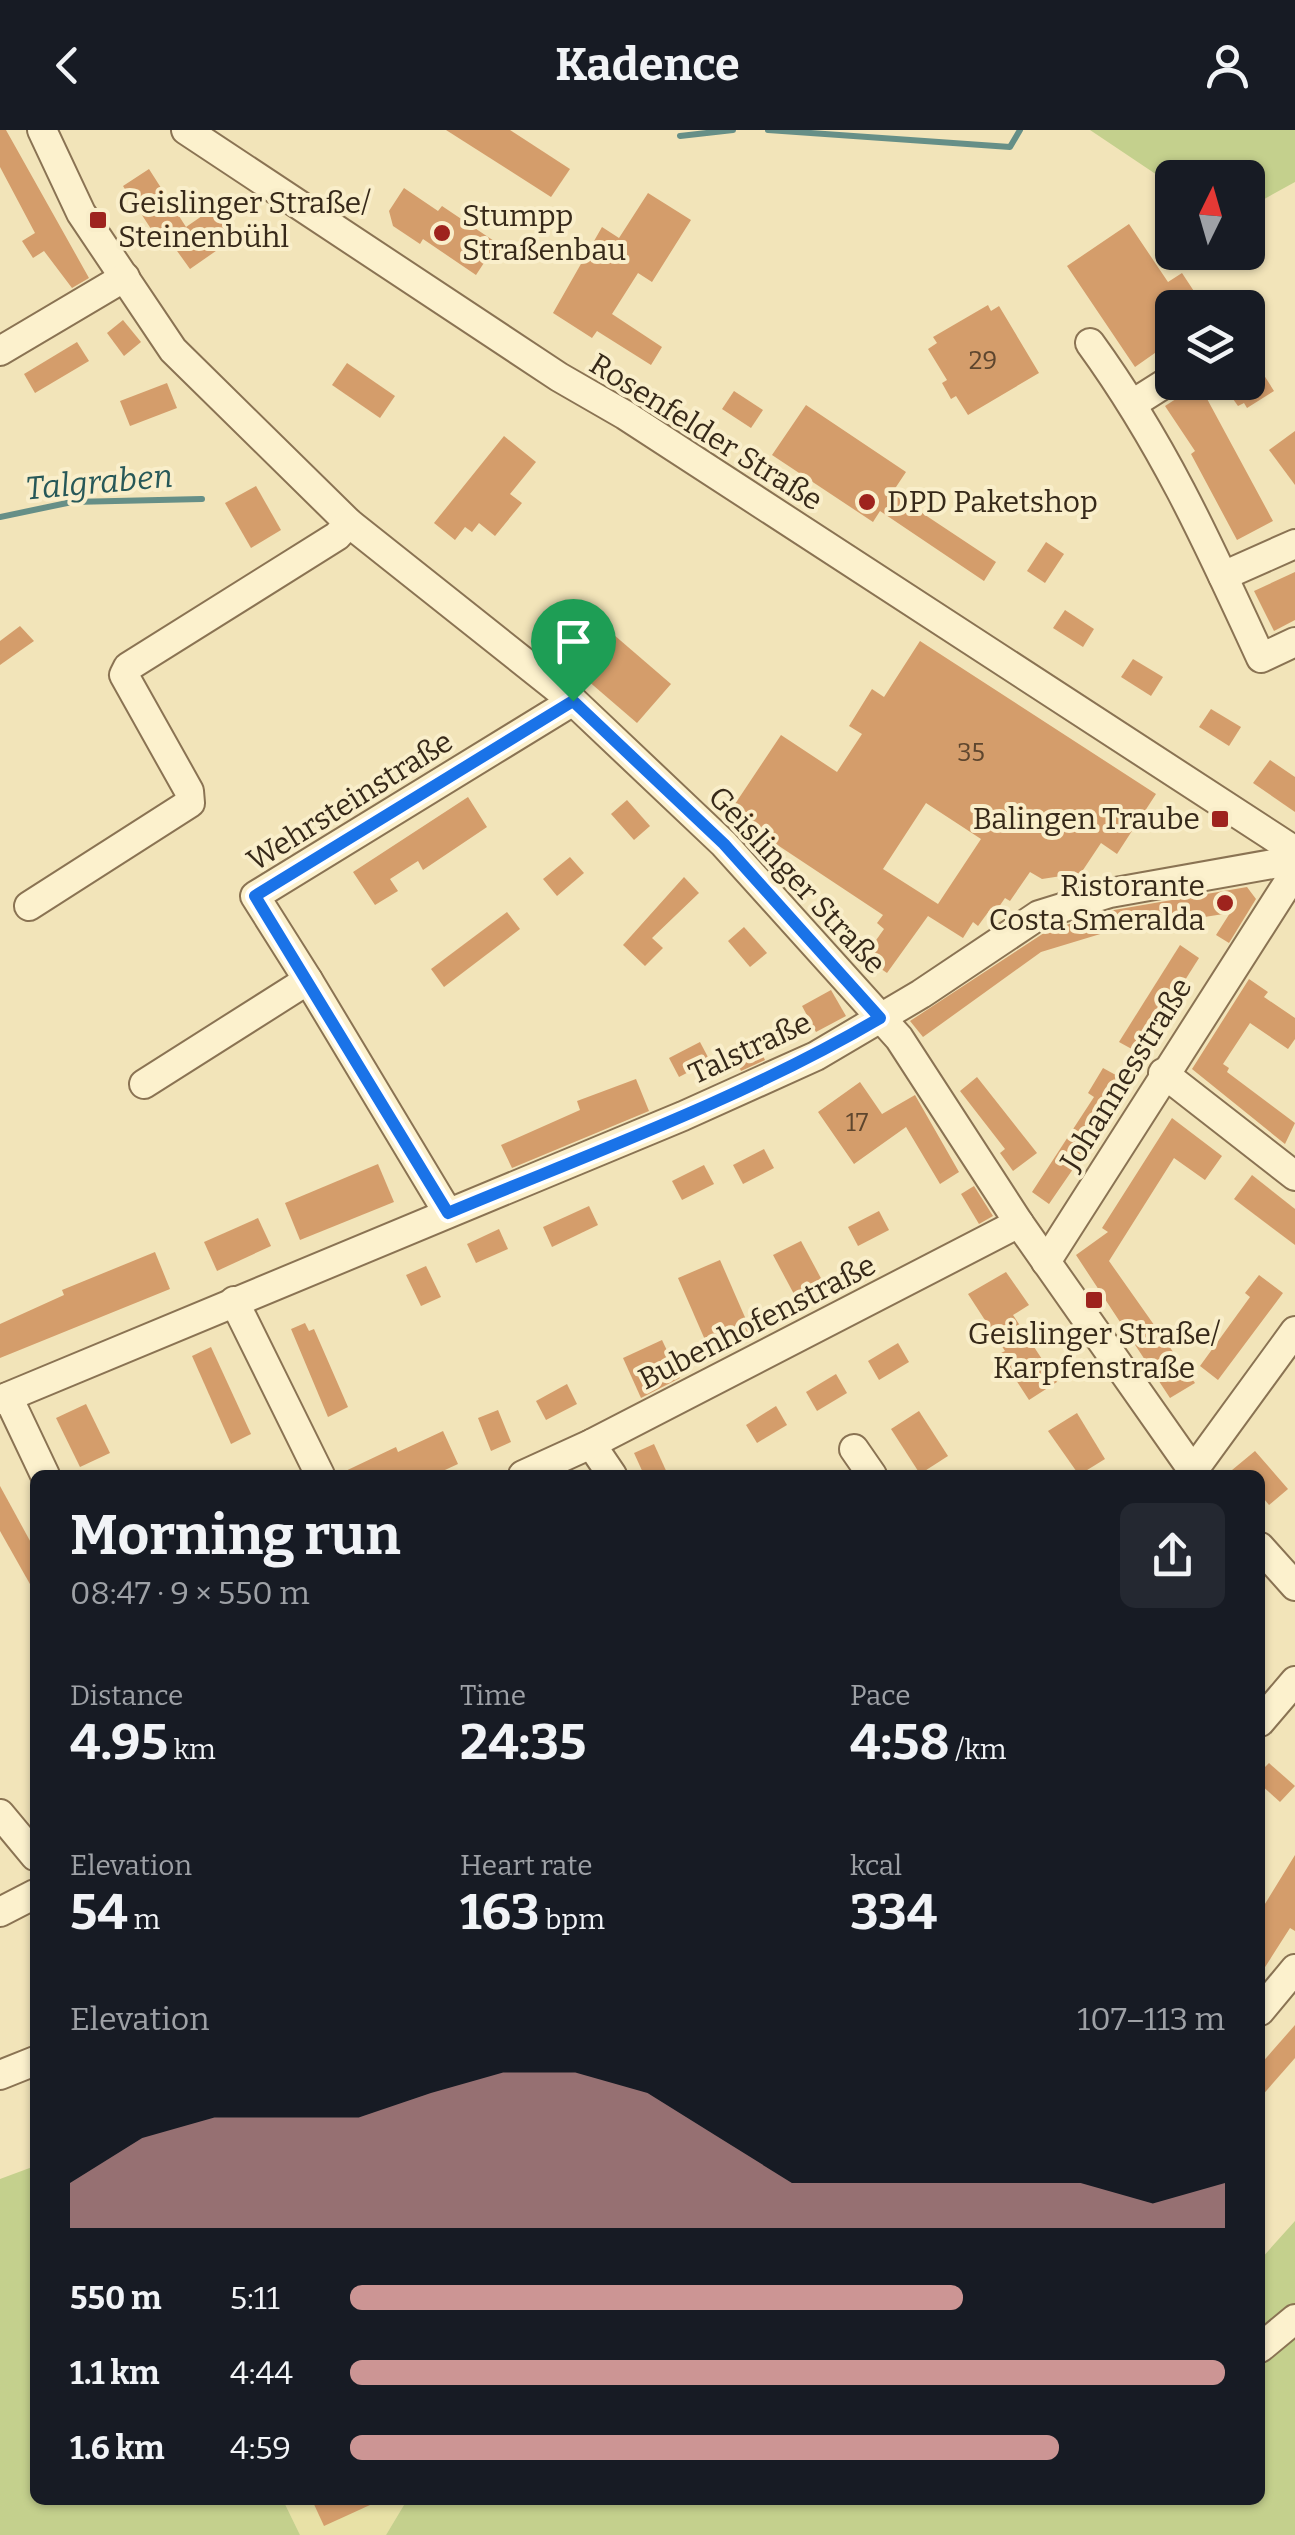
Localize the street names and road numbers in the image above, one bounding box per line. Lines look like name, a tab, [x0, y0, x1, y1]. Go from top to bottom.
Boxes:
street label: Rosenfelder Straße	[583, 346, 829, 518]
street label: Wehrsteinstraße	[241, 723, 459, 879]
street label: Geislinger Straße	[701, 779, 893, 981]
street label: Johannesstraße	[1052, 971, 1200, 1178]
street label: Talstraße	[683, 1004, 817, 1092]
street label: Bubenhofenstraße	[632, 1247, 882, 1397]

